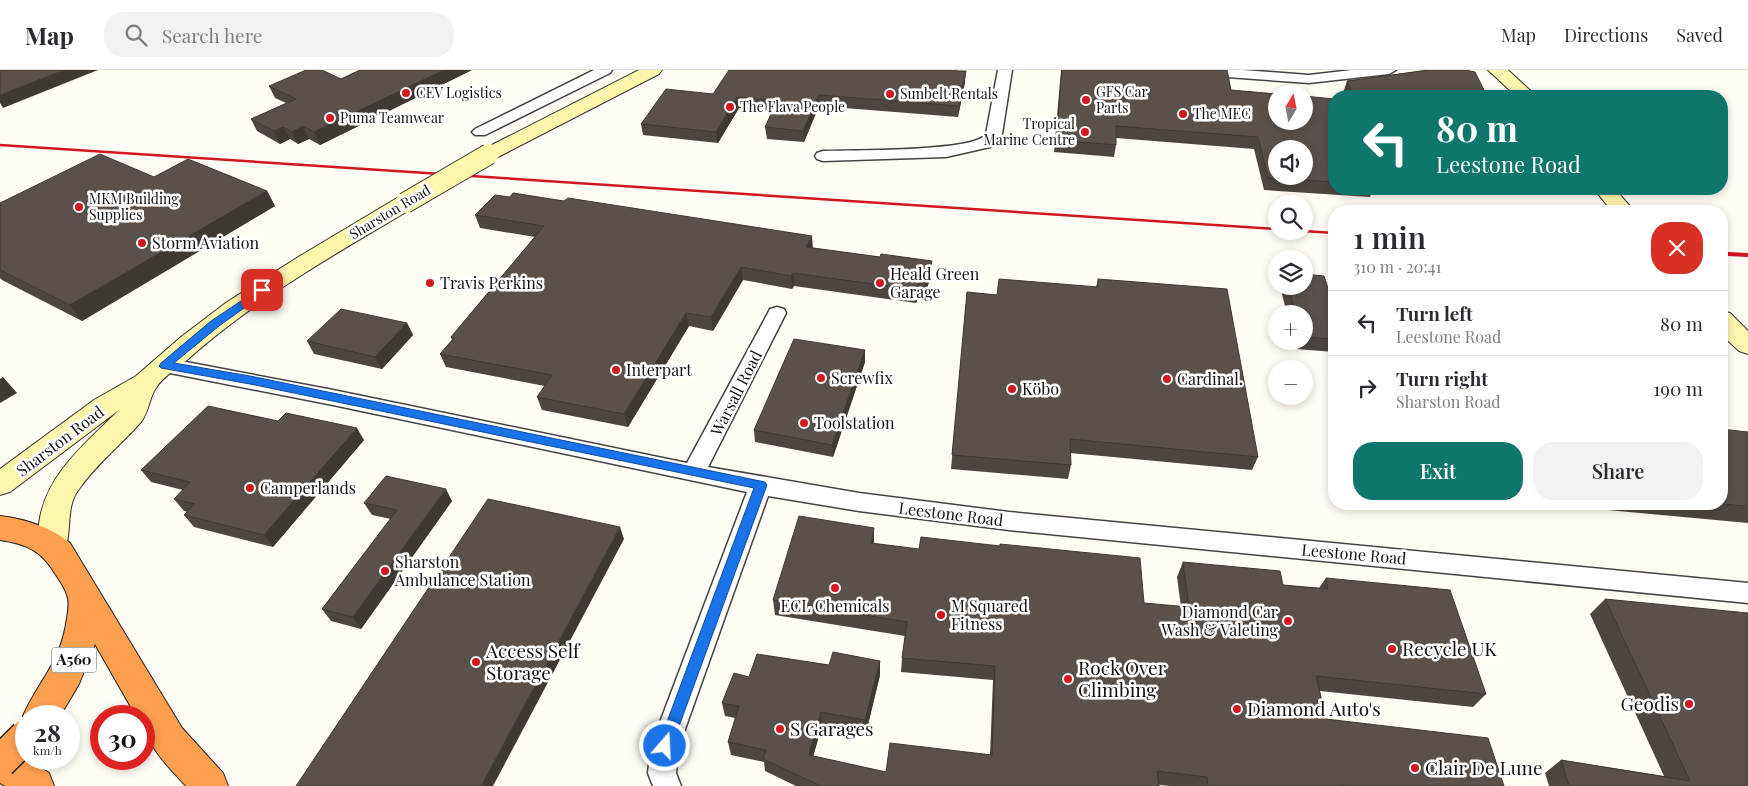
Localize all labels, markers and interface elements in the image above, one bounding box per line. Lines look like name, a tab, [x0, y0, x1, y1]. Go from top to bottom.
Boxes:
search box	[104, 12, 454, 57]
text: Map	[25, 19, 74, 51]
icon: search	[122, 21, 150, 49]
text: Search here	[162, 22, 262, 48]
text: Map	[1501, 23, 1536, 47]
text: Directions	[1564, 23, 1648, 47]
text: Saved	[1676, 23, 1723, 47]
place label: GFS Car Parts	[1096, 82, 1148, 117]
place label: CEV Logistics	[416, 83, 502, 102]
place label: Sunbelt Rentals	[900, 84, 998, 103]
north arrow	[1268, 85, 1312, 130]
map controls	[1268, 85, 1313, 405]
marker: CEV Logistics	[400, 87, 412, 99]
marker: Sunbelt Rentals	[884, 88, 896, 100]
marker: GFS Car Parts	[1080, 94, 1092, 106]
place label: The Flava People	[740, 97, 845, 116]
marker: The Flava People	[724, 101, 736, 113]
place label: The MEC	[1193, 104, 1251, 123]
text: 80 m	[1436, 104, 1518, 151]
place label: Puma Teamwear	[340, 108, 445, 127]
marker: The MEC	[1177, 108, 1189, 120]
icon: left	[1353, 110, 1418, 175]
marker: Puma Teamwear	[324, 112, 336, 124]
place label: Tropical Marine Centre	[984, 114, 1075, 149]
marker: Tropical Marine Centre	[1079, 126, 1091, 138]
button: sound	[1268, 140, 1313, 185]
text: Leestone Road	[1436, 149, 1581, 179]
street label: Sharston Road	[346, 180, 434, 243]
place label: MKM Building Supplies	[89, 189, 179, 224]
button: search	[1268, 195, 1313, 240]
marker: MKM Building Supplies	[73, 201, 85, 213]
text: 1 min	[1353, 217, 1426, 257]
button: close	[1651, 222, 1703, 274]
place label: Storm Aviation	[152, 232, 260, 253]
marker: Storm Aviation	[136, 237, 148, 249]
button: layers	[1268, 250, 1313, 295]
text: 310 m · 20:41	[1353, 256, 1441, 277]
place label: Heald Green Garage	[890, 263, 980, 302]
pin	[241, 269, 283, 311]
place label: Travis Perkins	[440, 272, 543, 293]
icon: arrive	[248, 276, 276, 304]
marker: Travis Perkins	[424, 277, 436, 289]
marker: Heald Green Garage	[874, 277, 886, 289]
text: Turn left	[1396, 300, 1473, 326]
button: +	[1268, 305, 1313, 350]
icon: left	[1353, 309, 1381, 337]
text: 80 m	[1660, 310, 1703, 336]
text: Leestone Road	[1396, 326, 1501, 347]
street label: Warsall Road	[705, 346, 766, 440]
place label: Interpart	[626, 359, 692, 380]
button: −	[1268, 360, 1313, 405]
marker: Interpart	[610, 364, 622, 376]
text: Turn right	[1396, 365, 1488, 391]
place label: Screwfix	[831, 367, 893, 388]
place label: Cardinal.	[1177, 368, 1243, 389]
marker: Screwfix	[815, 372, 827, 384]
marker: Cardinal.	[1161, 373, 1173, 385]
icon: right	[1353, 374, 1381, 402]
text: 190 m	[1653, 375, 1703, 401]
place label: Köbo	[1022, 378, 1059, 399]
marker: Köbo	[1006, 383, 1018, 395]
text: Sharston Road	[1396, 391, 1501, 412]
street label: Sharston Road	[12, 401, 108, 480]
place label: Toolstation	[814, 412, 895, 433]
marker: Toolstation	[798, 417, 810, 429]
button: Exit	[1353, 442, 1523, 500]
button: Share	[1533, 442, 1703, 500]
place label: Camperlands	[260, 477, 356, 498]
marker: Camperlands	[244, 482, 256, 494]
street label: Leestone Road	[898, 497, 1005, 530]
street label: Leestone Road	[1301, 538, 1407, 569]
place label: Sharston Ambulance Station	[394, 551, 531, 590]
marker: Sharston Ambulance Station	[379, 565, 391, 577]
marker: ECL Chemicals	[829, 582, 841, 594]
place label: ECL Chemicals	[780, 595, 890, 616]
place label: M Squared Fitness	[951, 595, 1028, 634]
place label: Diamond Car Wash & Valeting	[1160, 601, 1279, 640]
marker: M Squared Fitness	[935, 609, 947, 621]
marker: Diamond Car Wash & Valeting	[1282, 615, 1294, 627]
place label: Recycle UK	[1402, 635, 1497, 661]
place label: Access Self Storage	[485, 637, 581, 685]
marker: Recycle UK	[1386, 643, 1398, 655]
road number: A560	[52, 648, 96, 672]
place label: Rock Over Climbing	[1078, 654, 1167, 702]
marker: Access Self Storage	[470, 656, 482, 668]
marker: Rock Over Climbing	[1062, 673, 1074, 685]
place label: Geodis	[1621, 690, 1679, 716]
place label: Diamond Auto's	[1247, 695, 1381, 721]
marker: Geodis	[1683, 698, 1695, 710]
marker: Diamond Auto's	[1231, 703, 1243, 715]
speed limit sign: 30	[90, 705, 155, 770]
text: 28	[34, 715, 61, 748]
place label: S Garages	[790, 715, 874, 741]
position arrow	[638, 719, 690, 771]
marker: S Garages	[774, 723, 786, 735]
text: km/h	[33, 742, 62, 758]
place label: Clair De Lune	[1425, 754, 1543, 780]
marker: Clair De Lune	[1409, 762, 1421, 774]

